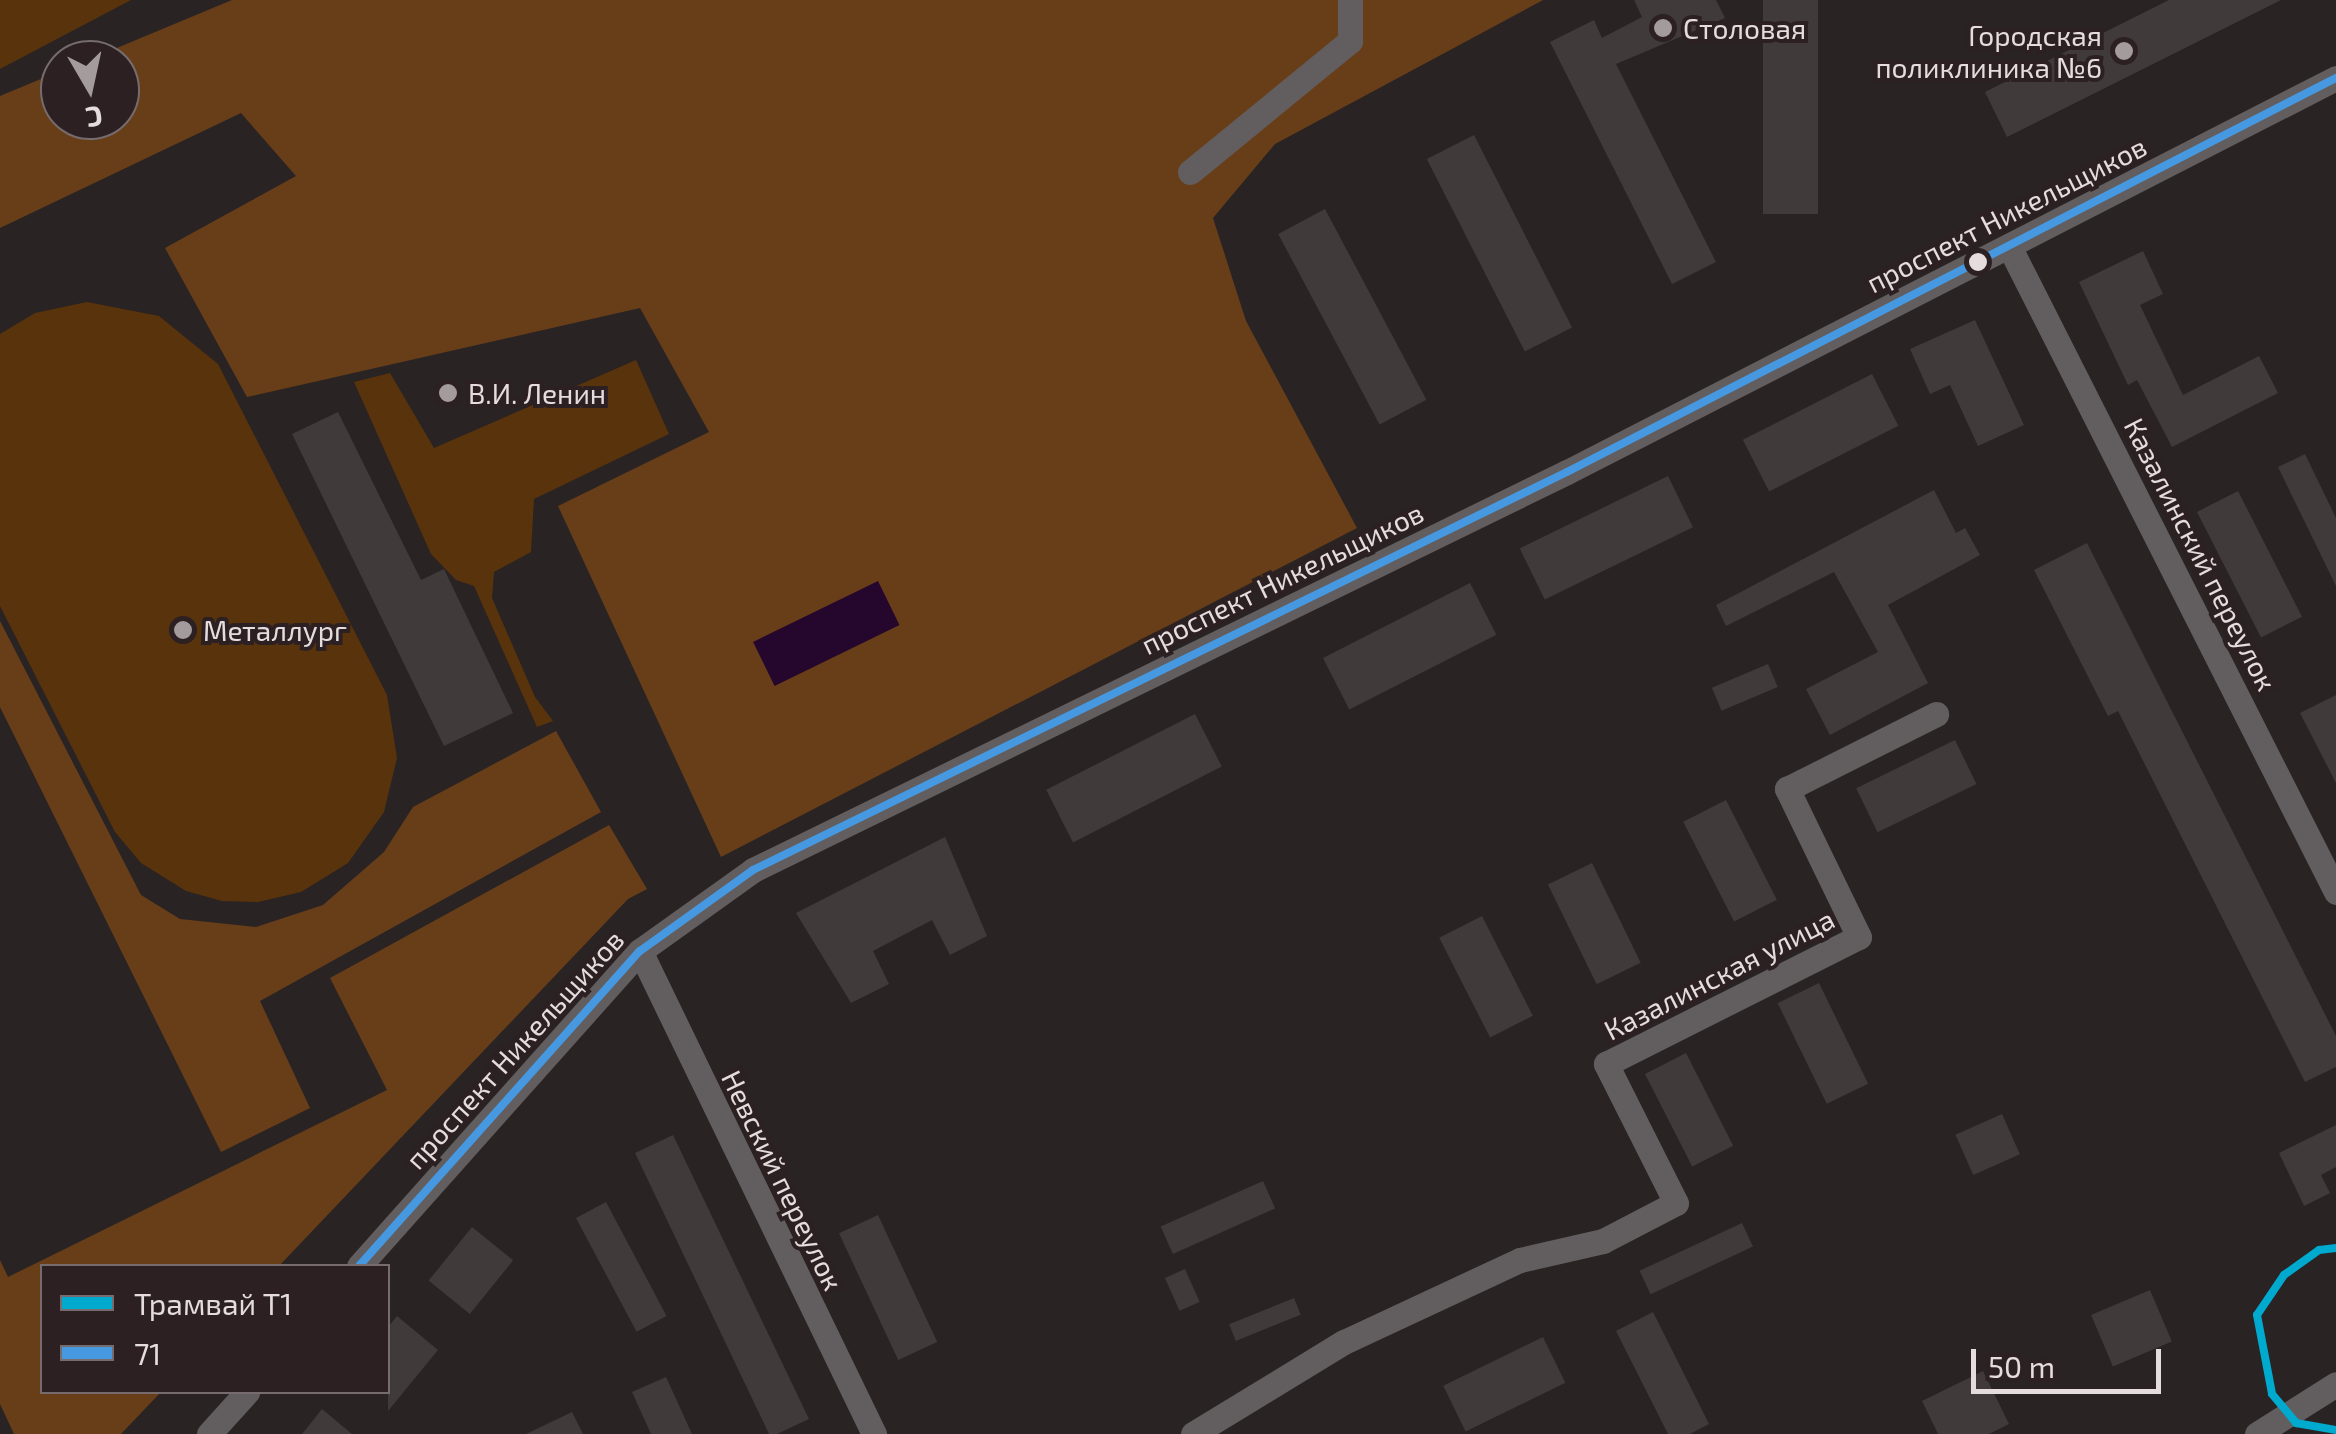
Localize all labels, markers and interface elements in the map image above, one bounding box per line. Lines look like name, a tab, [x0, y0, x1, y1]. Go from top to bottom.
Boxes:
place label: Столовая	[1683, 11, 1806, 45]
marker: Столовая	[1652, 17, 1674, 39]
place label: Городская поликлиника №6	[1875, 18, 2102, 84]
marker: Городская поликлиника №6	[2111, 38, 2137, 64]
north arrow	[40, 40, 140, 140]
text: С	[84, 100, 105, 136]
street label: проспект Никельщиков	[1860, 129, 2152, 299]
unlabelled marker	[1968, 252, 1988, 272]
place label: В.И. Ленин	[468, 376, 606, 410]
marker: В.И. Ленин	[437, 382, 459, 404]
street label: Казалинский переулок	[2118, 412, 2284, 696]
street label: проспект Никельщиков	[1135, 495, 1429, 661]
place label: Металлург	[203, 613, 347, 647]
marker: Металлург	[172, 619, 194, 641]
street label: Казалинская улица	[1598, 901, 1840, 1047]
street label: проспект Никельщиков	[398, 923, 630, 1175]
street label: Невский переулок	[715, 1065, 851, 1295]
legend	[40, 1264, 390, 1394]
text: Трамвай T1	[134, 1285, 292, 1321]
scale bar	[1976, 1329, 2166, 1391]
text: 71	[134, 1335, 161, 1371]
text: 50 m	[1988, 1348, 2055, 1384]

